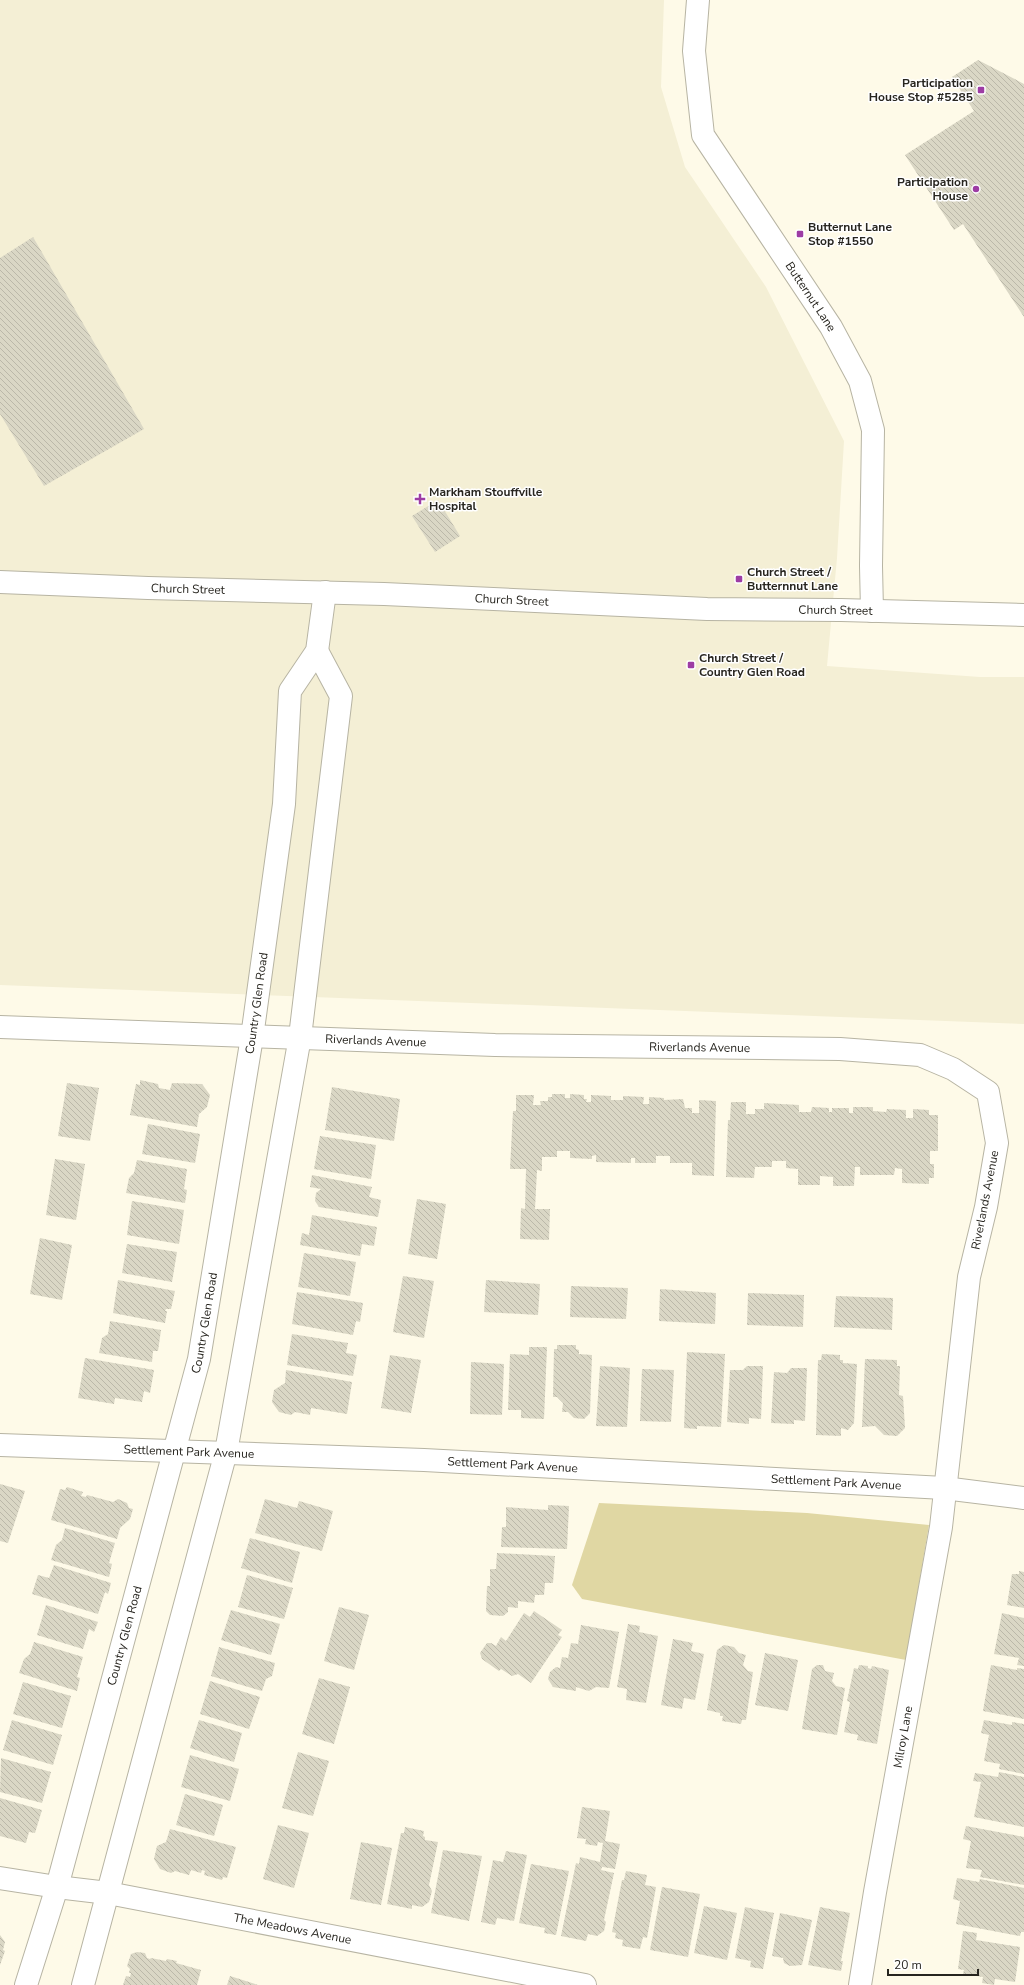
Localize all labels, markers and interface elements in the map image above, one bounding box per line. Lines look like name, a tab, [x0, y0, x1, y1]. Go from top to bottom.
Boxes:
place label: Participation House Stop #5285	[869, 75, 973, 105]
marker: Participation House Stop #5285	[976, 85, 986, 95]
place label: Participation House	[897, 174, 968, 204]
marker: Participation House	[971, 184, 981, 194]
place label: Butternut Lane Stop #1550	[808, 219, 892, 249]
marker: Butternut Lane Stop #1550	[795, 229, 805, 239]
street label: Butternut Lane	[782, 259, 840, 334]
place label: Markham Stouffville Hospital	[429, 484, 543, 514]
marker: Markham Stouffville Hospital	[414, 493, 426, 505]
place label: Church Street / Butternnut Lane	[747, 564, 838, 594]
marker: Church Street / Butternnut Lane	[734, 574, 744, 584]
street label: Church Street	[151, 580, 226, 598]
street label: Church Street	[474, 590, 550, 610]
street label: Church Street	[798, 602, 874, 619]
place label: Church Street / Country Glen Road	[699, 650, 805, 680]
marker: Church Street / Country Glen Road	[686, 660, 696, 670]
street label: Country Glen Road	[241, 951, 272, 1055]
street label: Riverlands Avenue	[325, 1031, 427, 1050]
street label: Riverlands Avenue	[649, 1039, 750, 1056]
street label: Riverlands Avenue	[968, 1149, 1002, 1251]
street label: Country Glen Road	[187, 1271, 221, 1375]
street label: Settlement Park Avenue	[123, 1441, 254, 1462]
street label: Settlement Park Avenue	[447, 1453, 578, 1476]
street label: Settlement Park Avenue	[770, 1471, 902, 1494]
street label: Country Glen Road	[104, 1584, 146, 1687]
street label: Milroy Lane	[890, 1705, 916, 1769]
street label: The Meadows Avenue	[232, 1909, 353, 1948]
scale bar	[888, 1951, 978, 1977]
text: 20 m	[894, 1957, 922, 1973]

